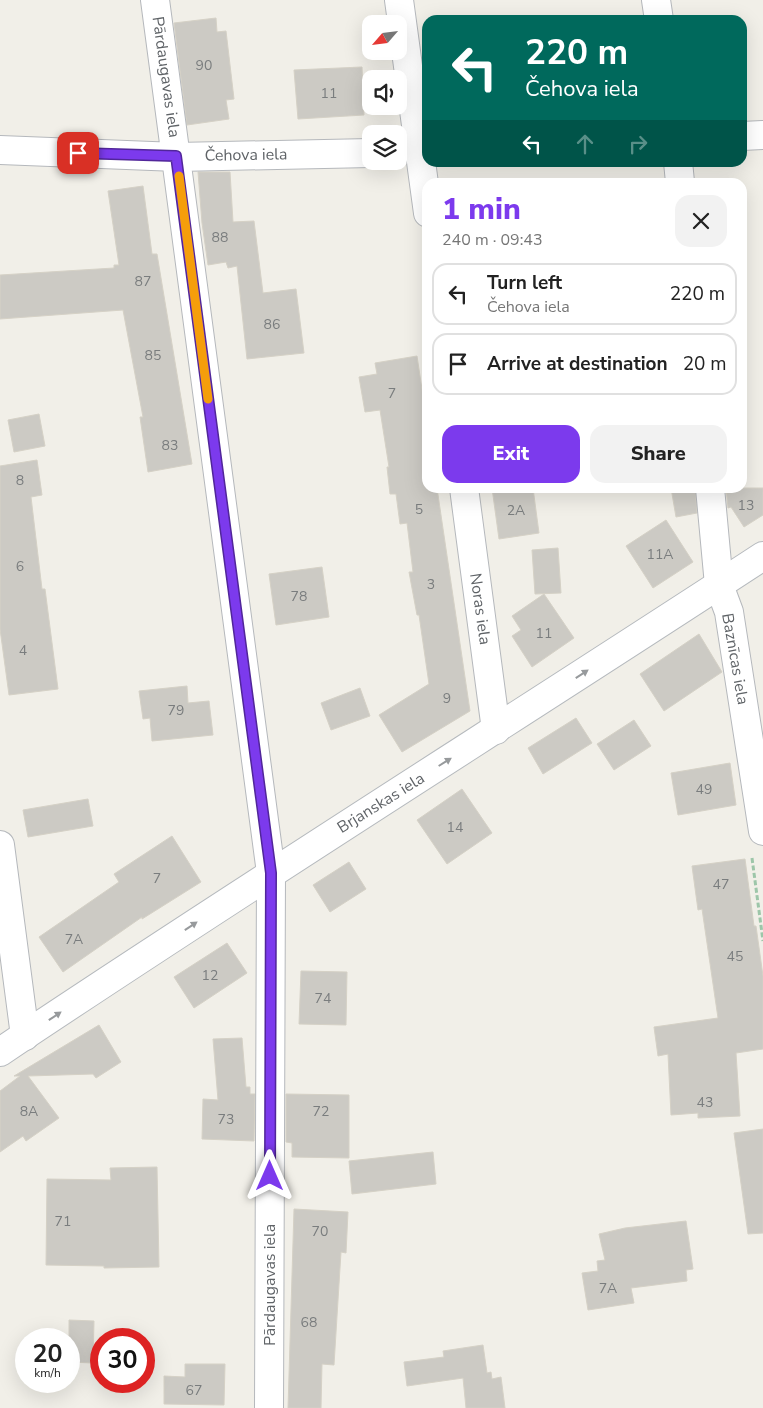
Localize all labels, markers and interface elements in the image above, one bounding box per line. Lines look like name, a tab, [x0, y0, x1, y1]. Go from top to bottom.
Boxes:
street label: Pārdaugavas iela	[147, 15, 185, 139]
north arrow	[362, 15, 408, 60]
map controls	[362, 15, 407, 170]
text: 220 m	[525, 29, 628, 76]
icon: left	[442, 35, 507, 100]
house number: 90	[196, 56, 212, 75]
button: sound	[362, 70, 407, 115]
text: Čehova iela	[525, 74, 639, 104]
house number: 11	[321, 84, 337, 103]
button: layers	[362, 125, 407, 170]
icon: left	[518, 130, 546, 158]
icon: ahead	[571, 130, 599, 158]
icon: right	[624, 130, 652, 158]
pin	[57, 132, 99, 174]
icon: arrive	[64, 139, 92, 167]
street label: Čehova iela	[204, 143, 288, 167]
text: 1 min	[442, 189, 521, 230]
button: close	[675, 195, 727, 247]
house number: 88	[212, 228, 228, 247]
text: 240 m · 09:43	[442, 229, 543, 251]
text: Turn left	[487, 270, 562, 296]
house number: 87	[135, 272, 151, 291]
icon: left	[444, 280, 472, 308]
text: 220 m	[670, 281, 725, 307]
text: Čehova iela	[487, 296, 570, 318]
house number: 86	[264, 315, 280, 334]
house number: 85	[145, 346, 161, 365]
icon: arrive	[444, 350, 472, 378]
text: Arrive at destination	[487, 351, 668, 377]
text: 20 m	[683, 351, 727, 377]
house number: 7	[388, 384, 396, 403]
button: Exit	[442, 425, 580, 483]
button: Share	[590, 425, 727, 483]
house number: 83	[162, 436, 178, 455]
house number: 8	[16, 471, 24, 490]
house number: 13	[738, 496, 754, 515]
house number: 5	[415, 500, 423, 519]
house number: 2A	[507, 501, 525, 520]
house number: 11A	[646, 545, 674, 564]
house number: 6	[16, 557, 24, 576]
street label: Noras iela	[464, 572, 496, 646]
house number: 3	[427, 575, 435, 594]
house number: 78	[291, 587, 307, 606]
street label: Baznīcas iela	[716, 612, 754, 706]
house number: 11	[536, 624, 552, 643]
house number: 4	[19, 641, 27, 660]
one-way arrow	[575, 669, 588, 679]
house number: 9	[443, 689, 451, 708]
house number: 79	[168, 701, 184, 720]
one-way arrow	[439, 758, 452, 767]
street label: Brjanskas iela	[333, 767, 429, 839]
house number: 49	[696, 780, 712, 799]
house number: 14	[447, 818, 463, 837]
house number: 7	[153, 869, 161, 888]
house number: 47	[713, 875, 729, 894]
one-way arrow	[184, 921, 197, 931]
house number: 7A	[65, 930, 83, 949]
house number: 45	[727, 947, 743, 966]
house number: 12	[202, 966, 218, 985]
house number: 74	[315, 989, 331, 1008]
one-way arrow	[48, 1011, 62, 1020]
house number: 43	[697, 1093, 713, 1112]
house number: 8A	[20, 1102, 38, 1121]
house number: 72	[313, 1102, 329, 1121]
house number: 73	[218, 1110, 234, 1129]
position arrow	[243, 1149, 295, 1201]
house number: 71	[55, 1212, 71, 1231]
house number: 70	[312, 1222, 328, 1241]
street label: Pārdaugavas iela	[259, 1224, 281, 1346]
house number: 7A	[599, 1279, 617, 1298]
house number: 68	[301, 1313, 317, 1332]
speed limit sign: 30	[90, 1328, 155, 1393]
text: 20	[32, 1337, 63, 1371]
text: km/h	[34, 1365, 61, 1381]
house number: 67	[186, 1381, 202, 1400]

